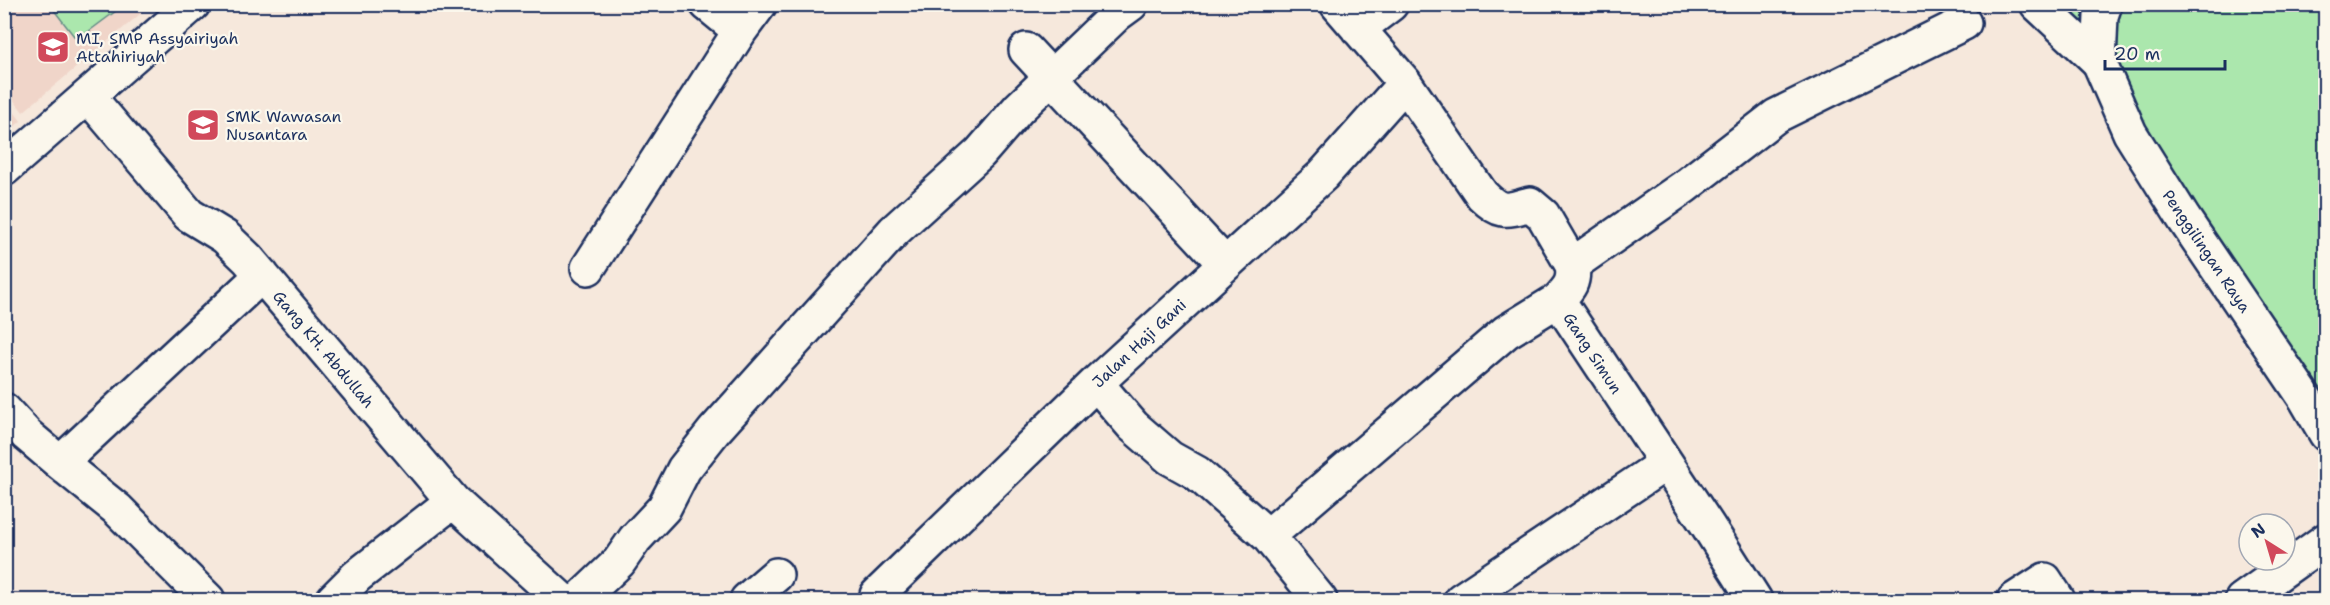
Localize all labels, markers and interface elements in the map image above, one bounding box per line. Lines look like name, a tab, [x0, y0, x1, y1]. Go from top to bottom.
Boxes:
place label: MI, SMP Assyairiyah Attahiriyah	[76, 28, 239, 67]
school or university icon: MI, SMP Assyairiyah Attahiriyah	[35, 29, 71, 65]
scale bar	[2105, 33, 2225, 71]
text: 20 m	[2114, 42, 2160, 66]
place label: SMK Wawasan Nusantara	[226, 106, 342, 145]
school or university icon: SMK Wawasan Nusantara	[185, 107, 221, 143]
street label: Penggilingan Raya	[2158, 186, 2256, 317]
street label: Gang KH. Abdullah	[268, 286, 379, 412]
street label: Jalan Haji Gani	[1088, 294, 1191, 392]
street label: Gang Simun	[1559, 309, 1627, 398]
north arrow	[2237, 512, 2297, 572]
text: N	[2247, 518, 2270, 543]

